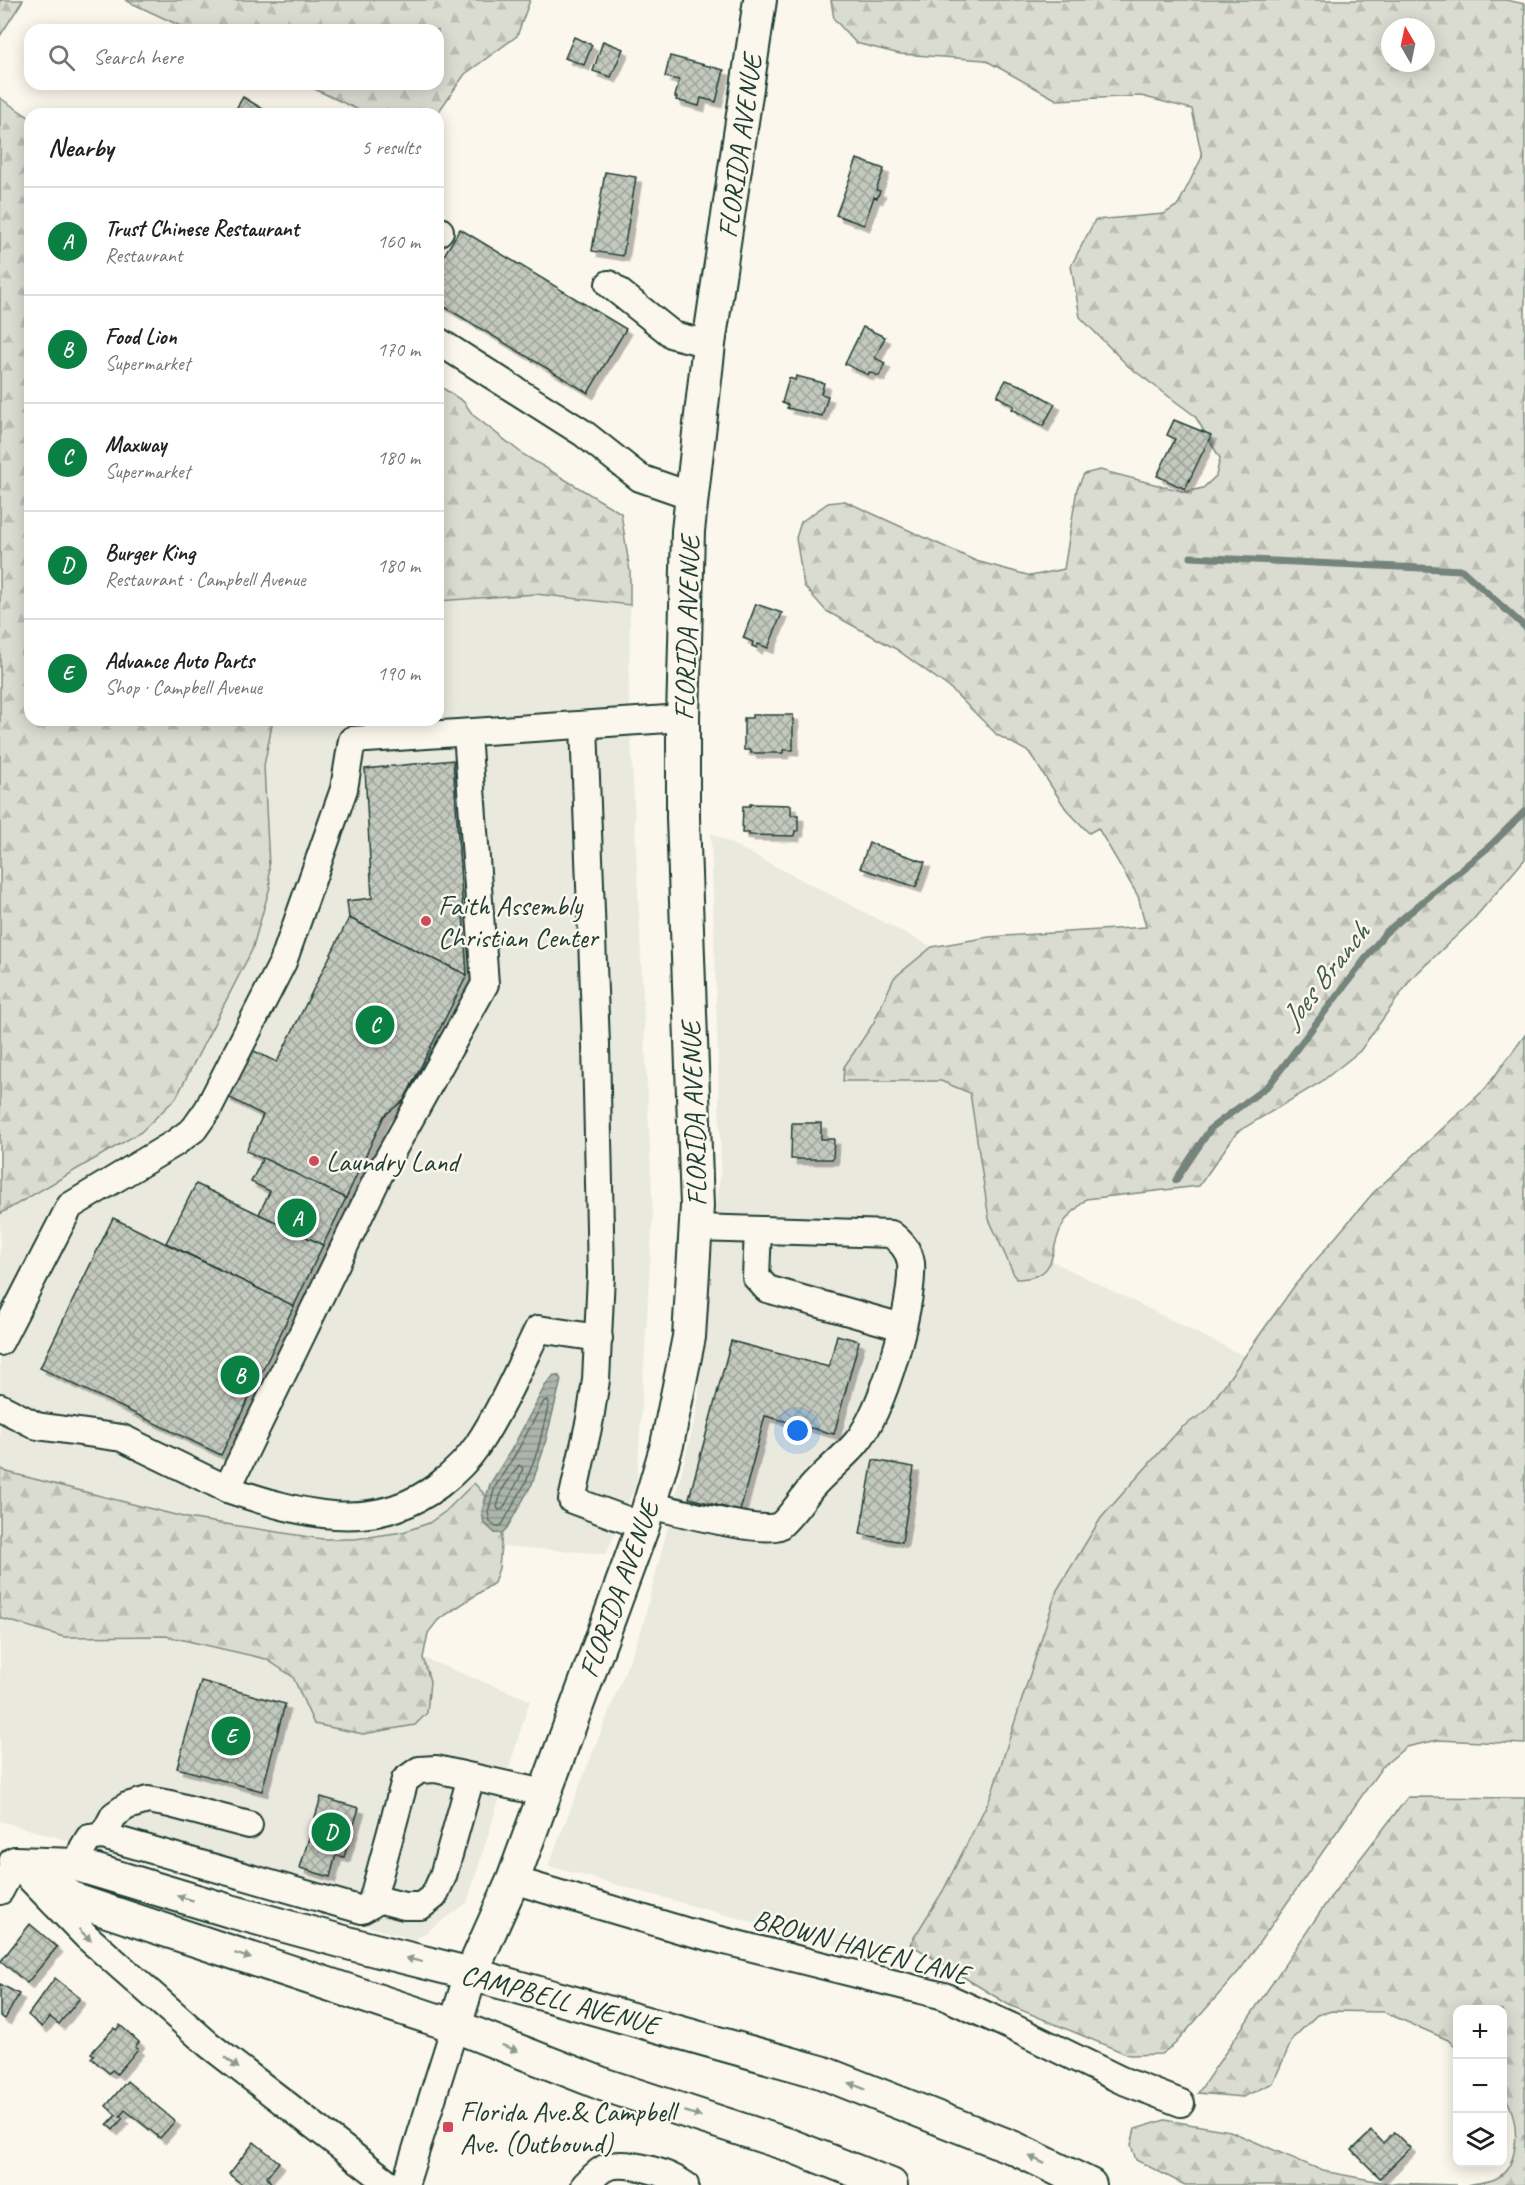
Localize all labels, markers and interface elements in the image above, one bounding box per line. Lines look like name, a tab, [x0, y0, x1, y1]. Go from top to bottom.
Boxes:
north arrow	[1381, 18, 1435, 72]
search box	[24, 24, 444, 90]
icon: search	[45, 41, 78, 74]
text: Search here	[93, 43, 183, 71]
street label: FLORIDA AVENUE	[709, 49, 770, 240]
text: Nearby	[48, 131, 113, 164]
text: 5 results	[361, 135, 420, 160]
text: Trust Chinese Restaurant	[105, 215, 299, 243]
text: A	[62, 229, 73, 254]
text: 160 m	[377, 229, 420, 254]
text: Restaurant	[105, 243, 182, 268]
text: Food Lion	[105, 323, 177, 351]
text: B	[62, 337, 73, 362]
text: 170 m	[377, 337, 420, 362]
text: Supermarket	[105, 351, 190, 376]
text: Maxway	[105, 431, 166, 459]
text: C	[63, 445, 72, 470]
text: 180 m	[377, 445, 420, 470]
text: Supermarket	[105, 459, 190, 484]
street label: FLORIDA AVENUE	[666, 532, 707, 721]
text: Burger King	[105, 539, 195, 567]
text: D	[62, 553, 73, 578]
text: 180 m	[377, 553, 420, 578]
text: Restaurant · Campbell Avenue	[105, 567, 305, 592]
text: Advance Auto Parts	[105, 647, 254, 675]
text: E	[62, 661, 73, 686]
text: 190 m	[377, 661, 420, 686]
text: Shop · Campbell Avenue	[105, 675, 262, 700]
place label: Faith Assembly Christian Center	[438, 888, 600, 955]
water label: Joes Branch	[1270, 913, 1379, 1038]
marker: Faith Assembly Christian Center	[419, 914, 433, 928]
pin: C	[356, 1002, 394, 1048]
street label: FLORIDA AVENUE	[673, 1018, 714, 1207]
place label: Laundry Land	[326, 1144, 462, 1179]
marker: Laundry Land	[307, 1154, 321, 1168]
pin: A	[278, 1196, 316, 1240]
pin: B	[220, 1352, 260, 1398]
your location	[783, 1416, 812, 1445]
street label: FLORIDA AVENUE	[570, 1493, 668, 1682]
pin: E	[212, 1714, 250, 1758]
pin: D	[312, 1810, 350, 1854]
one-way arrow	[176, 1893, 194, 1902]
street label: BROWN HAVEN LANE	[749, 1901, 976, 1993]
one-way arrow	[77, 1928, 92, 1942]
one-way arrow	[234, 1952, 252, 1962]
one-way arrow	[405, 1954, 423, 1964]
street label: CAMPBELL AVENUE	[457, 1956, 666, 2044]
map controls	[1453, 2005, 1507, 2167]
button: +	[1453, 2005, 1507, 2059]
one-way arrow	[501, 2043, 519, 2053]
one-way arrow	[224, 2056, 240, 2069]
button: −	[1453, 2059, 1507, 2113]
one-way arrow	[848, 2081, 866, 2090]
place label: Florida Ave.& Campbell Ave. (Outbound)	[460, 2094, 681, 2161]
one-way arrow	[684, 2110, 702, 2119]
button: layers	[1453, 2113, 1507, 2167]
marker: Florida Ave.& Campbell Ave. (Outbound)	[441, 2120, 455, 2134]
one-way arrow	[1029, 2155, 1046, 2164]

